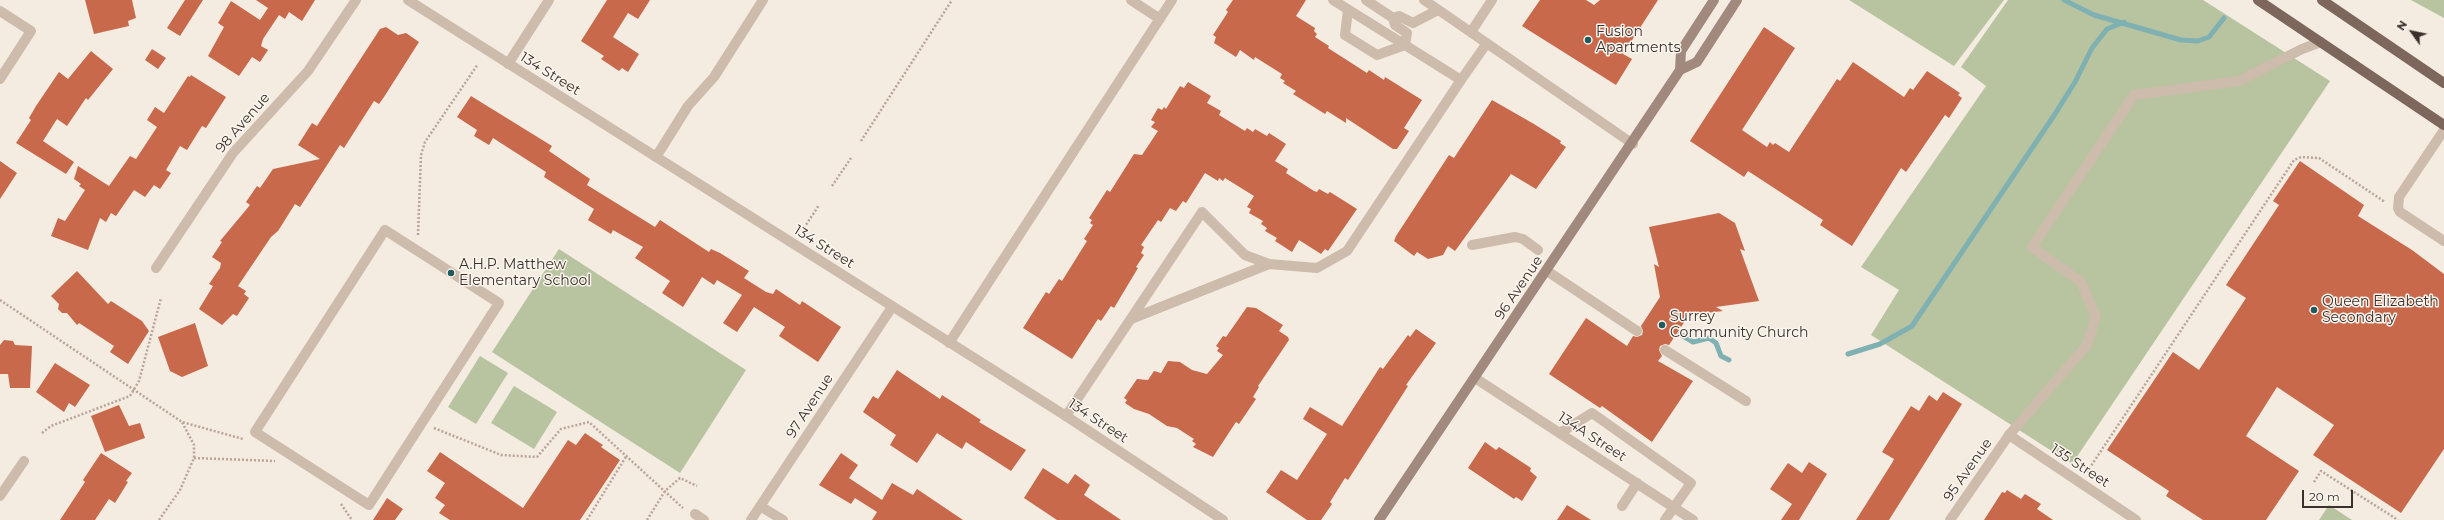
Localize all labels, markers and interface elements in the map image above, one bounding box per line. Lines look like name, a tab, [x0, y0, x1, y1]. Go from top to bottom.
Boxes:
north arrow	[2392, 12, 2432, 52]
text: N	[2394, 18, 2410, 33]
place label: Fusion Apartments	[1596, 24, 1681, 56]
marker: Fusion Apartments	[1583, 35, 1593, 45]
street label: 134 Street	[517, 49, 583, 99]
street label: 98 Avenue	[212, 90, 274, 156]
street label: 134 Street	[791, 222, 857, 272]
street label: 96 Avenue	[1491, 253, 1547, 323]
place label: A.H.P. Matthew Elementary School	[459, 257, 591, 290]
marker: A.H.P. Matthew Elementary School	[446, 268, 456, 278]
place label: Queen Elizabeth Secondary	[2322, 294, 2439, 326]
marker: Queen Elizabeth Secondary	[2309, 305, 2319, 315]
place label: Surrey Community Church	[1670, 309, 1809, 342]
marker: Surrey Community Church	[1657, 320, 1667, 330]
street label: 97 Avenue	[783, 371, 837, 441]
street label: 134 Street	[1065, 395, 1131, 447]
street label: 134A Street	[1555, 409, 1629, 465]
street label: 95 Avenue	[1940, 435, 1996, 505]
street label: 135 Street	[2047, 441, 2113, 491]
scale bar	[2304, 482, 2355, 508]
text: 20 m	[2309, 489, 2340, 504]

